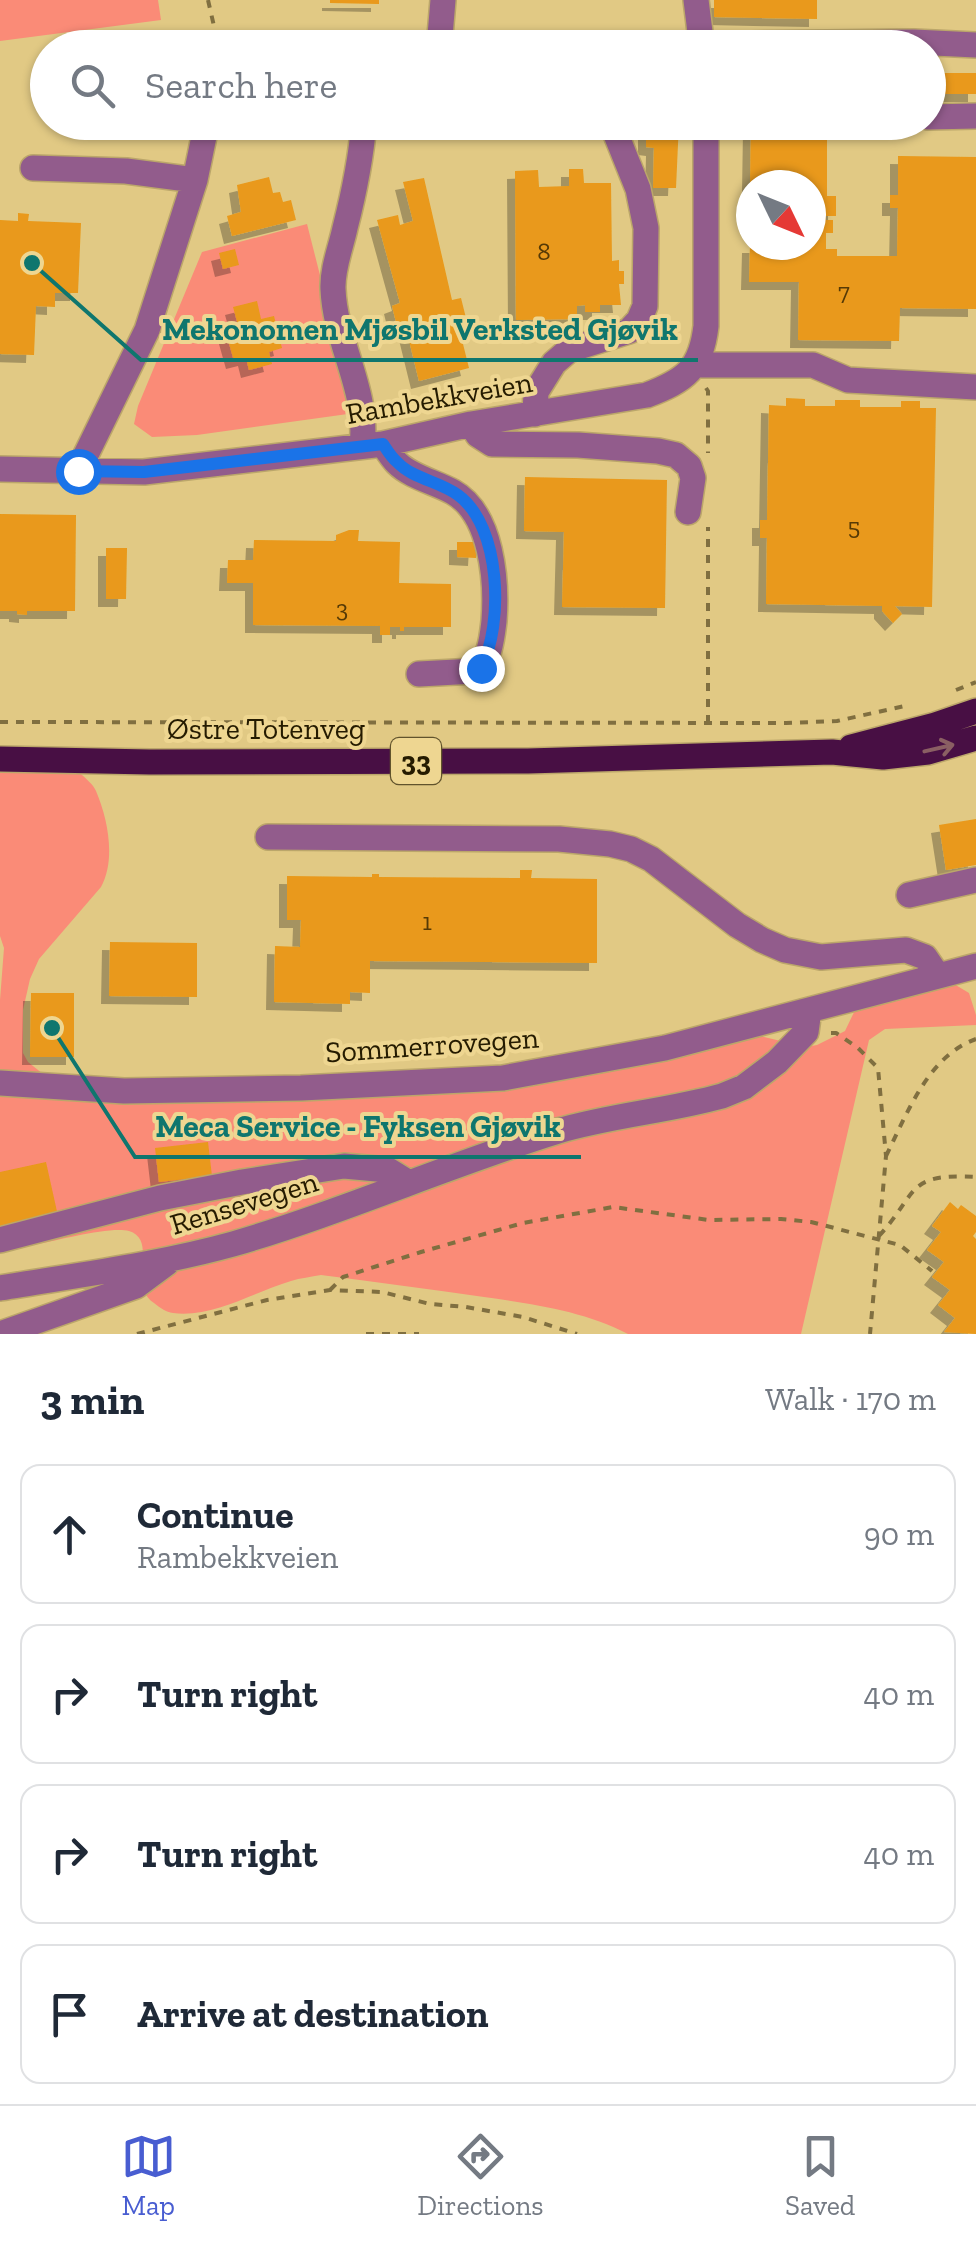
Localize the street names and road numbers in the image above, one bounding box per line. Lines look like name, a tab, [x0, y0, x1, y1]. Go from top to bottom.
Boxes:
street label: Rambekkveien	[343, 364, 535, 432]
street label: Østre Totenveg	[167, 711, 365, 747]
road number: 33	[391, 738, 441, 784]
street label: Sommerrovegen	[324, 1020, 540, 1070]
street label: Rensevegen	[166, 1163, 322, 1243]

